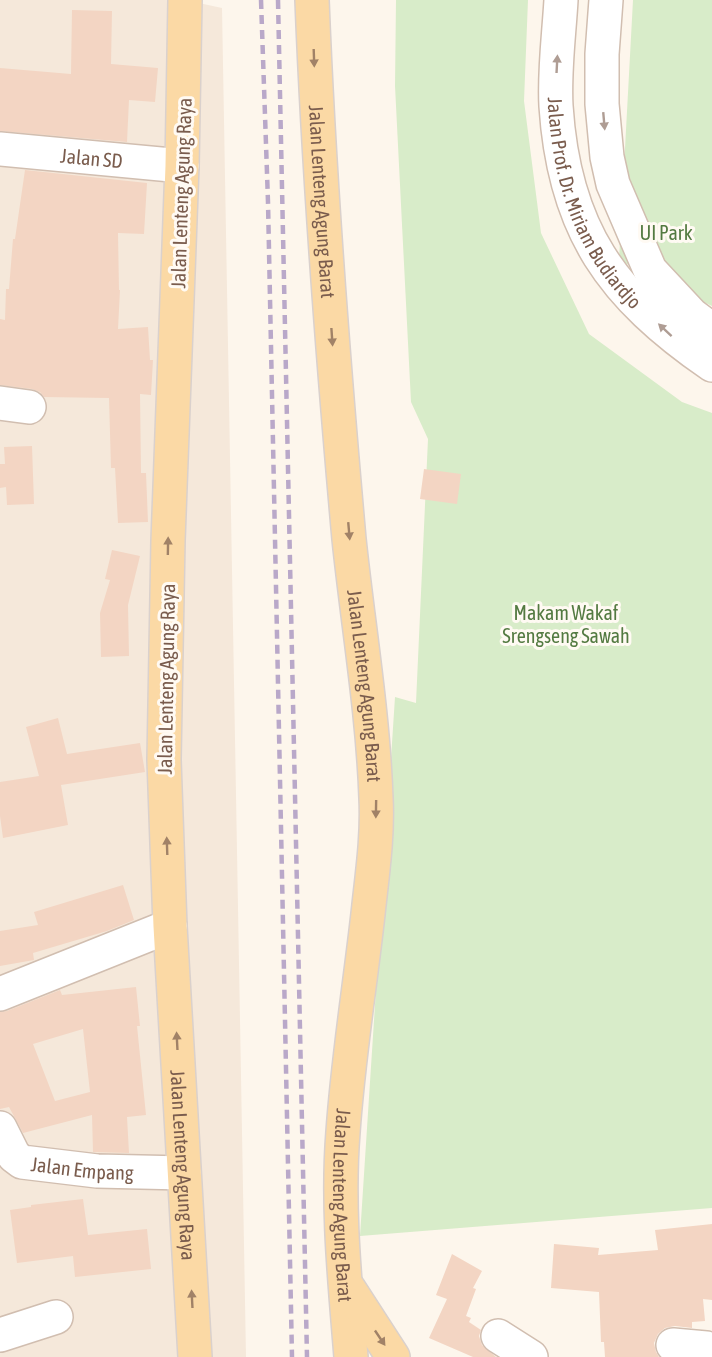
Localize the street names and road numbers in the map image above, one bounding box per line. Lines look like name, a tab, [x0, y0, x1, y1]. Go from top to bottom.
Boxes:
street label: Jalan Lenteng Agung Raya	[166, 97, 196, 289]
street label: Jalan Prof. Dr. Miriam Budiardjo	[544, 97, 647, 313]
street label: Jalan Lenteng Agung Barat	[305, 104, 341, 299]
street label: Jalan SD	[59, 143, 124, 172]
street label: Jalan Lenteng Agung Raya	[153, 583, 179, 775]
street label: Jalan Lenteng Agung Barat	[343, 588, 387, 783]
street label: Jalan Lenteng Agung Raya	[167, 1069, 201, 1261]
street label: Jalan Lenteng Agung Barat	[329, 1108, 358, 1303]
street label: Jalan Empang	[30, 1152, 134, 1183]

